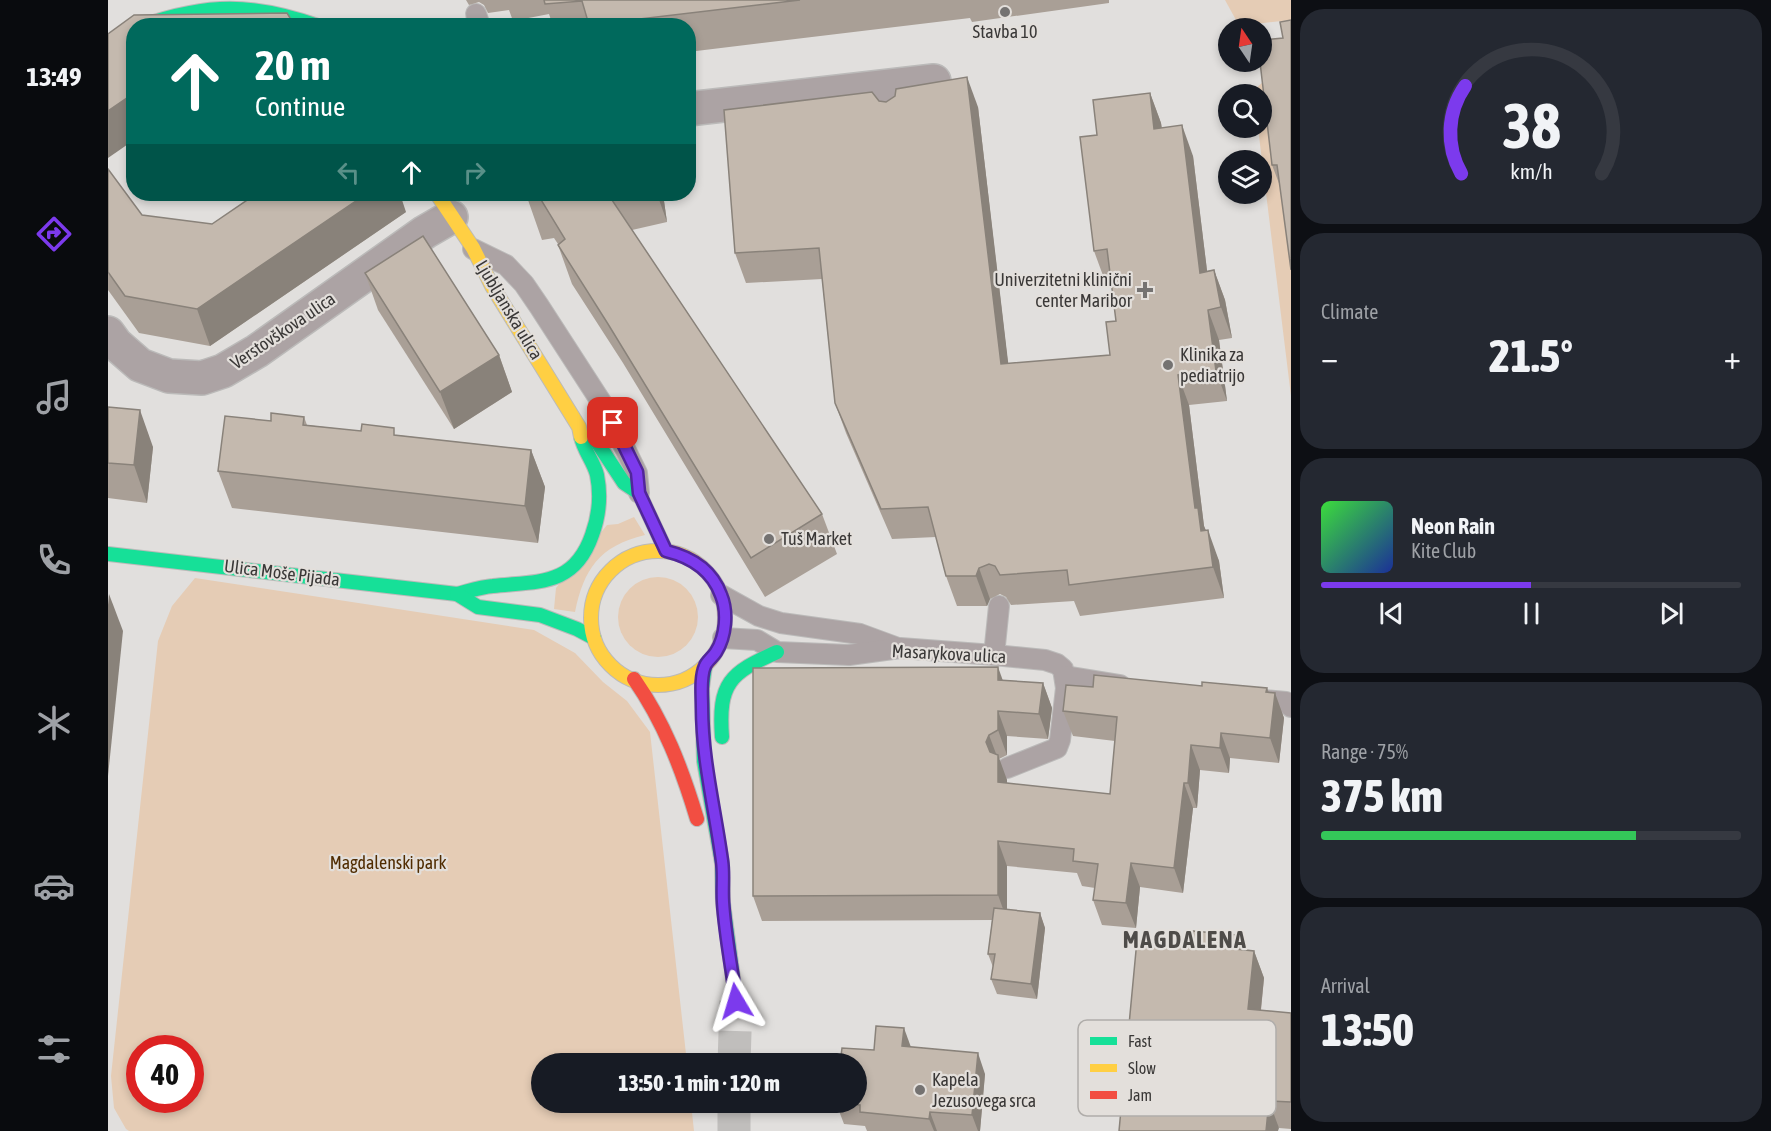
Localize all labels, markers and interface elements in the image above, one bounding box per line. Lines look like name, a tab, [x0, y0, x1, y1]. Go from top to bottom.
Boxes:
marker: Stavba 10	[998, 5, 1012, 19]
north arrow	[1218, 18, 1272, 72]
map controls	[1218, 18, 1272, 204]
place label: Stavba 10	[973, 21, 1037, 42]
text: 20 m	[255, 41, 330, 89]
icon: ahead	[156, 42, 234, 120]
text: 13:49	[26, 61, 82, 92]
button: search	[1218, 84, 1272, 138]
text: 38	[1502, 90, 1560, 161]
text: Continue	[255, 91, 345, 122]
button: layers	[1218, 150, 1272, 204]
icon: left	[332, 156, 365, 189]
icon: ahead	[395, 156, 428, 189]
icon: right	[458, 156, 491, 189]
text: km/h	[1510, 159, 1552, 184]
icon: directions	[33, 213, 75, 255]
street label: Ljubljanska ulica	[472, 256, 547, 363]
place label: Univerzitetni klinični center Maribor	[994, 269, 1133, 311]
marker: Univerzitetni klinični center Maribor	[1136, 281, 1154, 299]
street label: Verstovškova ulica	[226, 288, 339, 373]
text: Climate	[1321, 300, 1378, 323]
text: 21.5°	[1489, 330, 1573, 382]
text: −	[1321, 338, 1338, 376]
text: +	[1724, 338, 1741, 376]
place label: Klinika za pediatrijo	[1180, 344, 1245, 386]
marker: Klinika za pediatrijo	[1161, 358, 1175, 372]
icon: music	[33, 376, 75, 418]
pin	[587, 397, 638, 448]
icon: arrive	[596, 406, 629, 439]
text: Neon Rain	[1411, 513, 1495, 539]
place label: Tuš Market	[781, 528, 852, 549]
marker: Tuš Market	[762, 532, 776, 546]
icon: phone	[33, 539, 75, 581]
text: Kite Club	[1411, 539, 1476, 562]
street label: Ulica Moše Pijada	[223, 555, 341, 590]
icon: previous	[1375, 597, 1408, 630]
icon: pause	[1515, 597, 1548, 630]
icon: next	[1655, 597, 1688, 630]
street label: Masarykova ulica	[891, 640, 1007, 667]
icon: climate	[33, 702, 75, 744]
text: Range · 75%	[1321, 740, 1408, 763]
text: 375 km	[1321, 770, 1443, 822]
park label: Magdalenski park	[330, 852, 446, 873]
icon: car	[33, 865, 75, 907]
district label: MAGDALENA	[1123, 926, 1247, 953]
position arrow	[704, 969, 768, 1033]
text: Arrival	[1321, 974, 1370, 997]
text: 13:50	[1321, 1004, 1414, 1056]
legend	[1078, 1020, 1276, 1116]
icon: filters	[33, 1028, 75, 1070]
text: Fast	[1128, 1032, 1152, 1050]
speed limit sign: 40	[126, 1035, 204, 1113]
text: Slow	[1128, 1059, 1156, 1077]
place label: Kapela Jezusovega srca	[932, 1069, 1036, 1111]
text: 13:50 · 1 min · 120 m	[618, 1070, 780, 1096]
marker: Kapela Jezusovega srca	[913, 1083, 927, 1097]
text: Jam	[1128, 1086, 1152, 1104]

